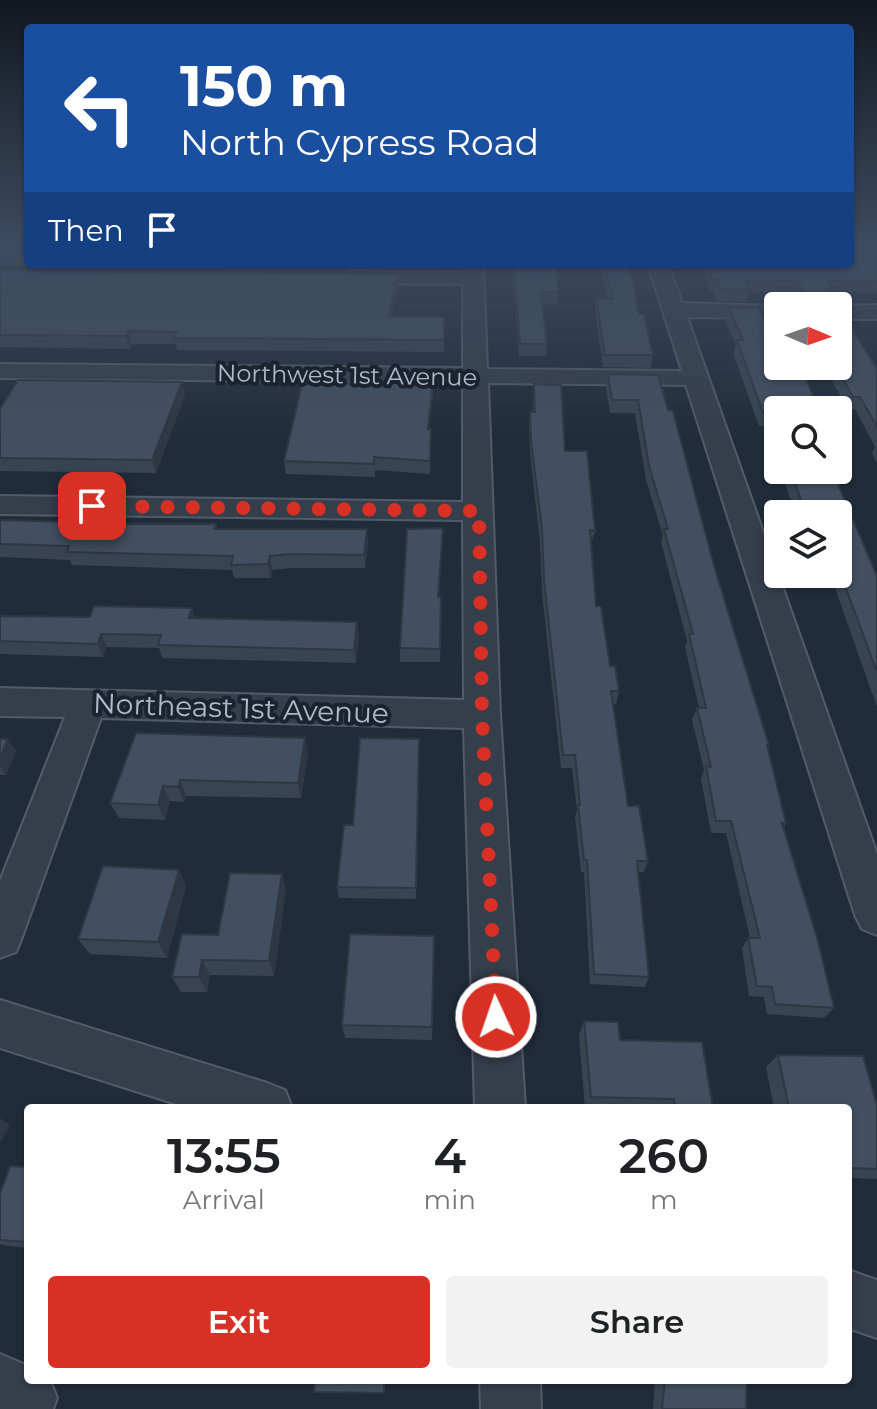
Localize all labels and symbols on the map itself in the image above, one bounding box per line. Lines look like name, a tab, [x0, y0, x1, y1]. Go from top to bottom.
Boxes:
north arrow	[764, 292, 852, 380]
street label: Northwest 1st Avenue	[217, 358, 477, 392]
pin	[58, 472, 126, 540]
street label: Northeast 1st Avenue	[93, 686, 389, 730]
position arrow	[454, 975, 538, 1059]

